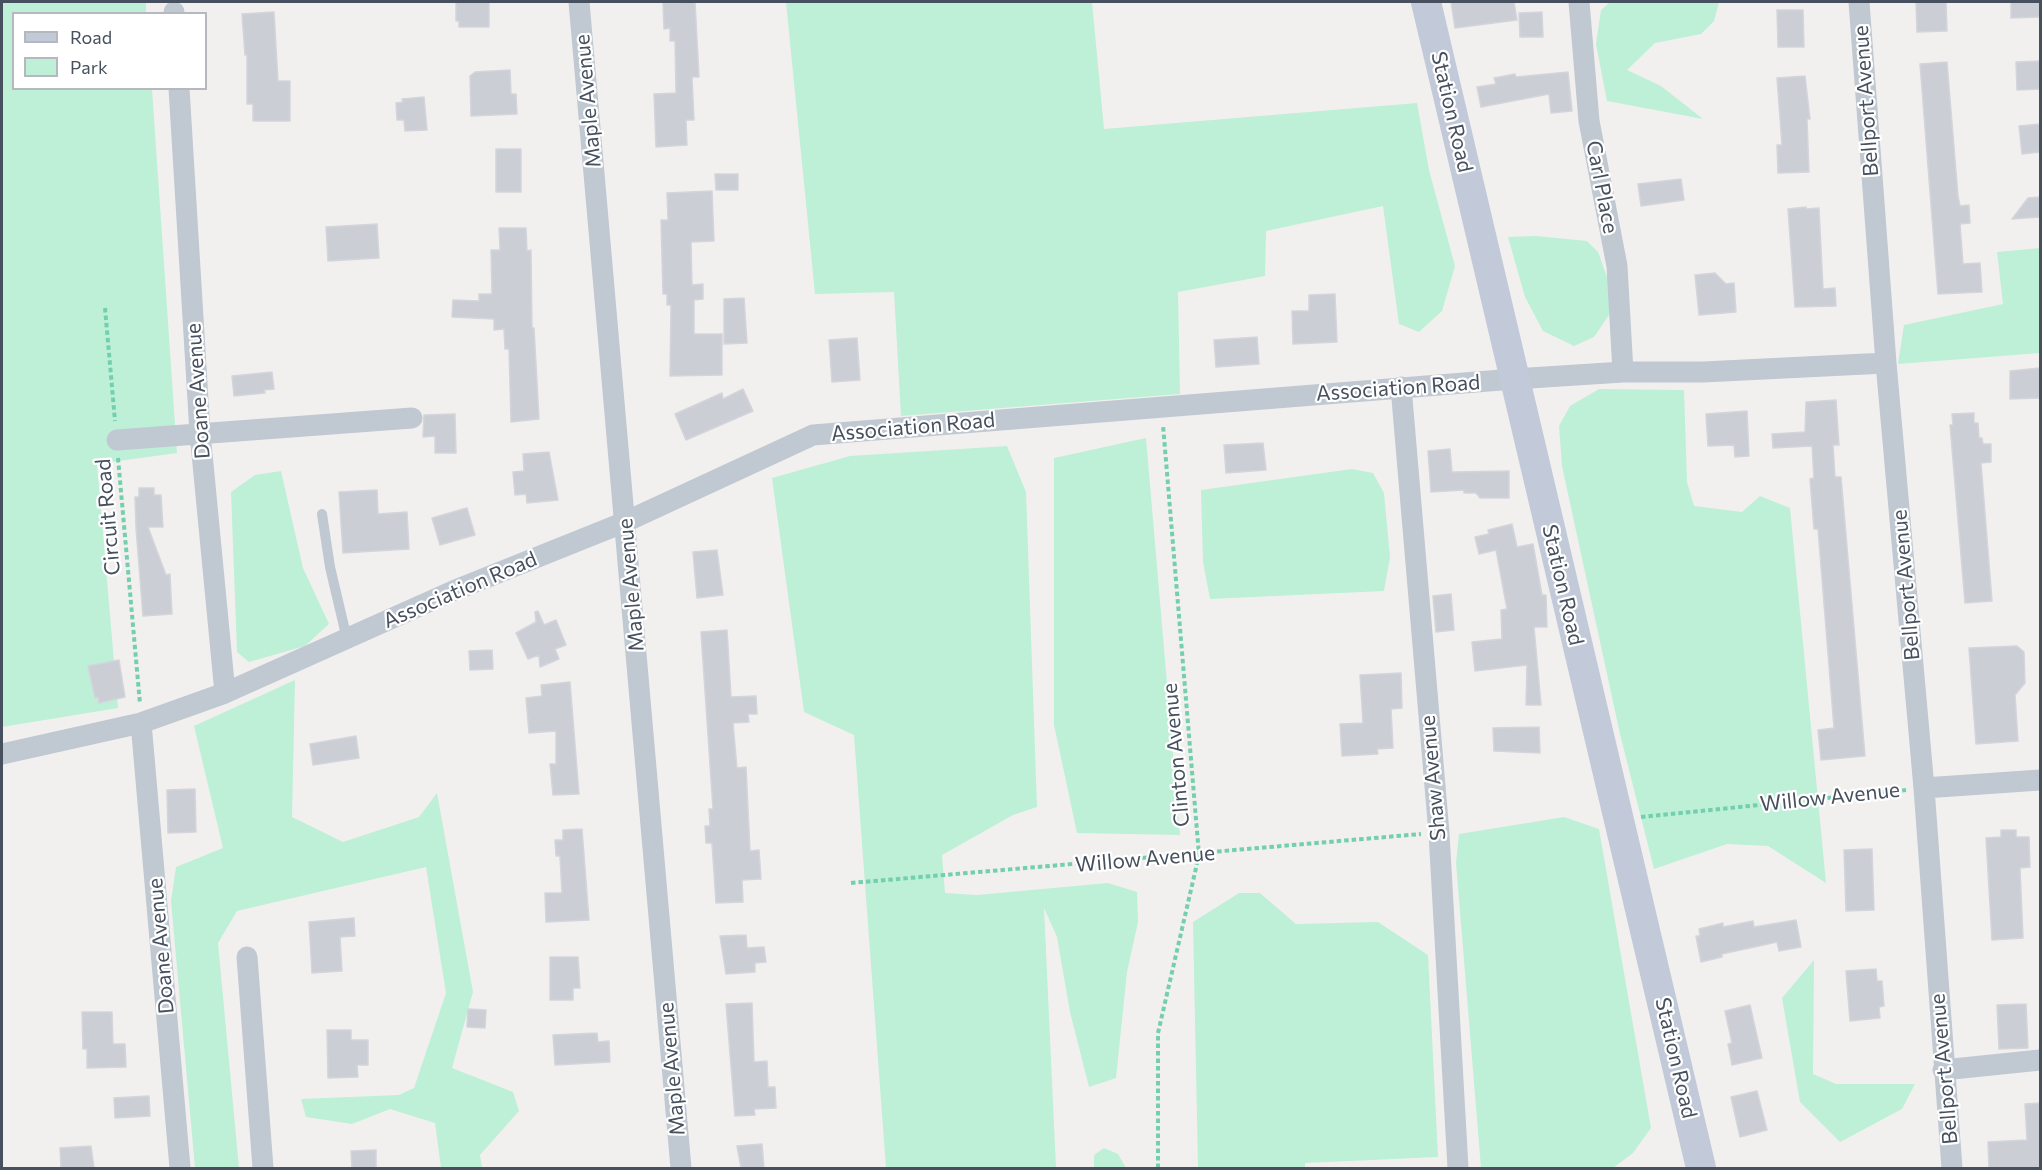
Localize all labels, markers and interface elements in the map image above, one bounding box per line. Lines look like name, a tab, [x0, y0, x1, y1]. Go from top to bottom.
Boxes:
legend	[12, 12, 207, 90]
street label: Bellport Avenue	[1848, 25, 1884, 177]
text: Road	[70, 26, 112, 48]
street label: Maple Avenue	[570, 33, 606, 169]
street label: Station Road	[1426, 49, 1478, 175]
text: Park	[70, 56, 108, 78]
street label: Carl Place	[1581, 138, 1623, 236]
street label: Doane Avenue	[181, 322, 215, 460]
street label: Association Road	[1315, 370, 1481, 406]
street label: Association Road	[830, 407, 996, 447]
street label: Circuit Road	[90, 458, 126, 576]
street label: Bellport Avenue	[1887, 509, 1925, 661]
street label: Maple Avenue	[613, 517, 649, 653]
street label: Station Road	[1537, 522, 1589, 648]
street label: Association Road	[379, 546, 541, 634]
street label: Clinton Avenue	[1157, 682, 1195, 828]
street label: Shaw Avenue	[1415, 714, 1451, 842]
street label: Willow Avenue	[1759, 777, 1901, 817]
street label: Willow Avenue	[1074, 840, 1216, 878]
street label: Doane Avenue	[143, 877, 179, 1015]
street label: Bellport Avenue	[1925, 993, 1963, 1145]
street label: Station Road	[1650, 995, 1702, 1121]
street label: Maple Avenue	[654, 1001, 690, 1137]

